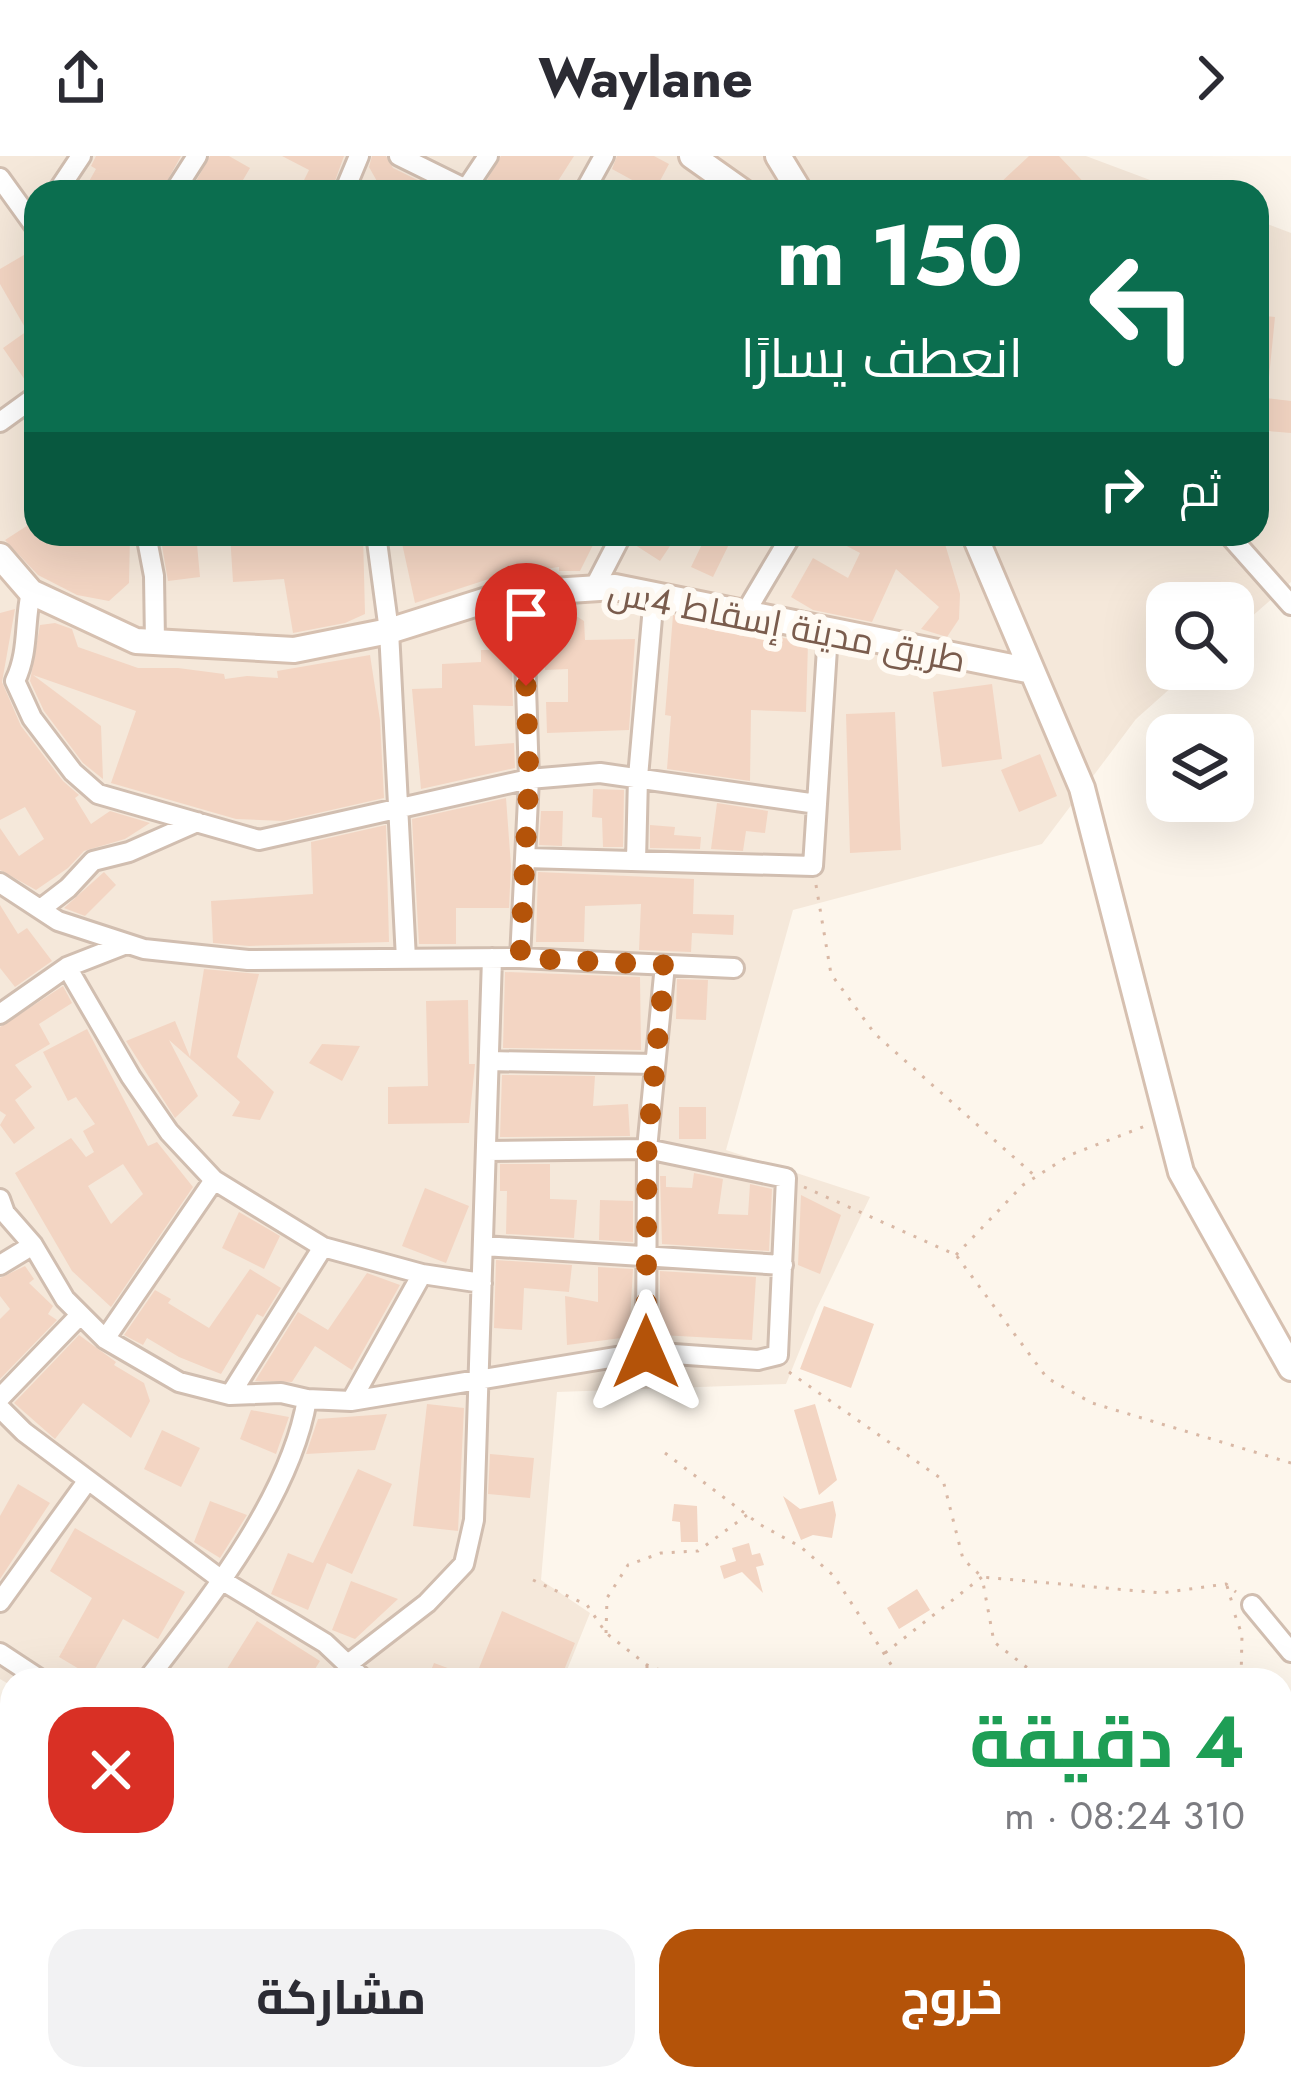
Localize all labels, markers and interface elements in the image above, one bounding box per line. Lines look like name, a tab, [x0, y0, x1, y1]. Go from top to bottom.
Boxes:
text: Waylane	[538, 39, 753, 117]
icon: share	[48, 45, 114, 111]
icon: forward	[1177, 45, 1243, 111]
text: 150 m	[776, 195, 1023, 317]
icon: left	[1065, 228, 1221, 384]
text: انعطف يسارًا	[741, 319, 1023, 397]
icon: right	[1089, 456, 1155, 522]
text: ثم	[1179, 458, 1221, 523]
pin	[475, 563, 577, 686]
street label: طريق مدينة إسقاط 4س	[604, 565, 970, 685]
icon: arrive	[493, 581, 559, 647]
map controls	[1146, 582, 1254, 822]
button: search	[1146, 582, 1254, 690]
button: layers	[1146, 714, 1254, 822]
position arrow	[583, 1289, 709, 1415]
text: 4 دقيقة	[970, 1690, 1245, 1794]
button: close	[48, 1707, 174, 1833]
text: 310 m · 08:24	[1004, 1787, 1245, 1844]
button: مشاركة	[48, 1929, 635, 2067]
button: خروج	[659, 1929, 1245, 2067]

